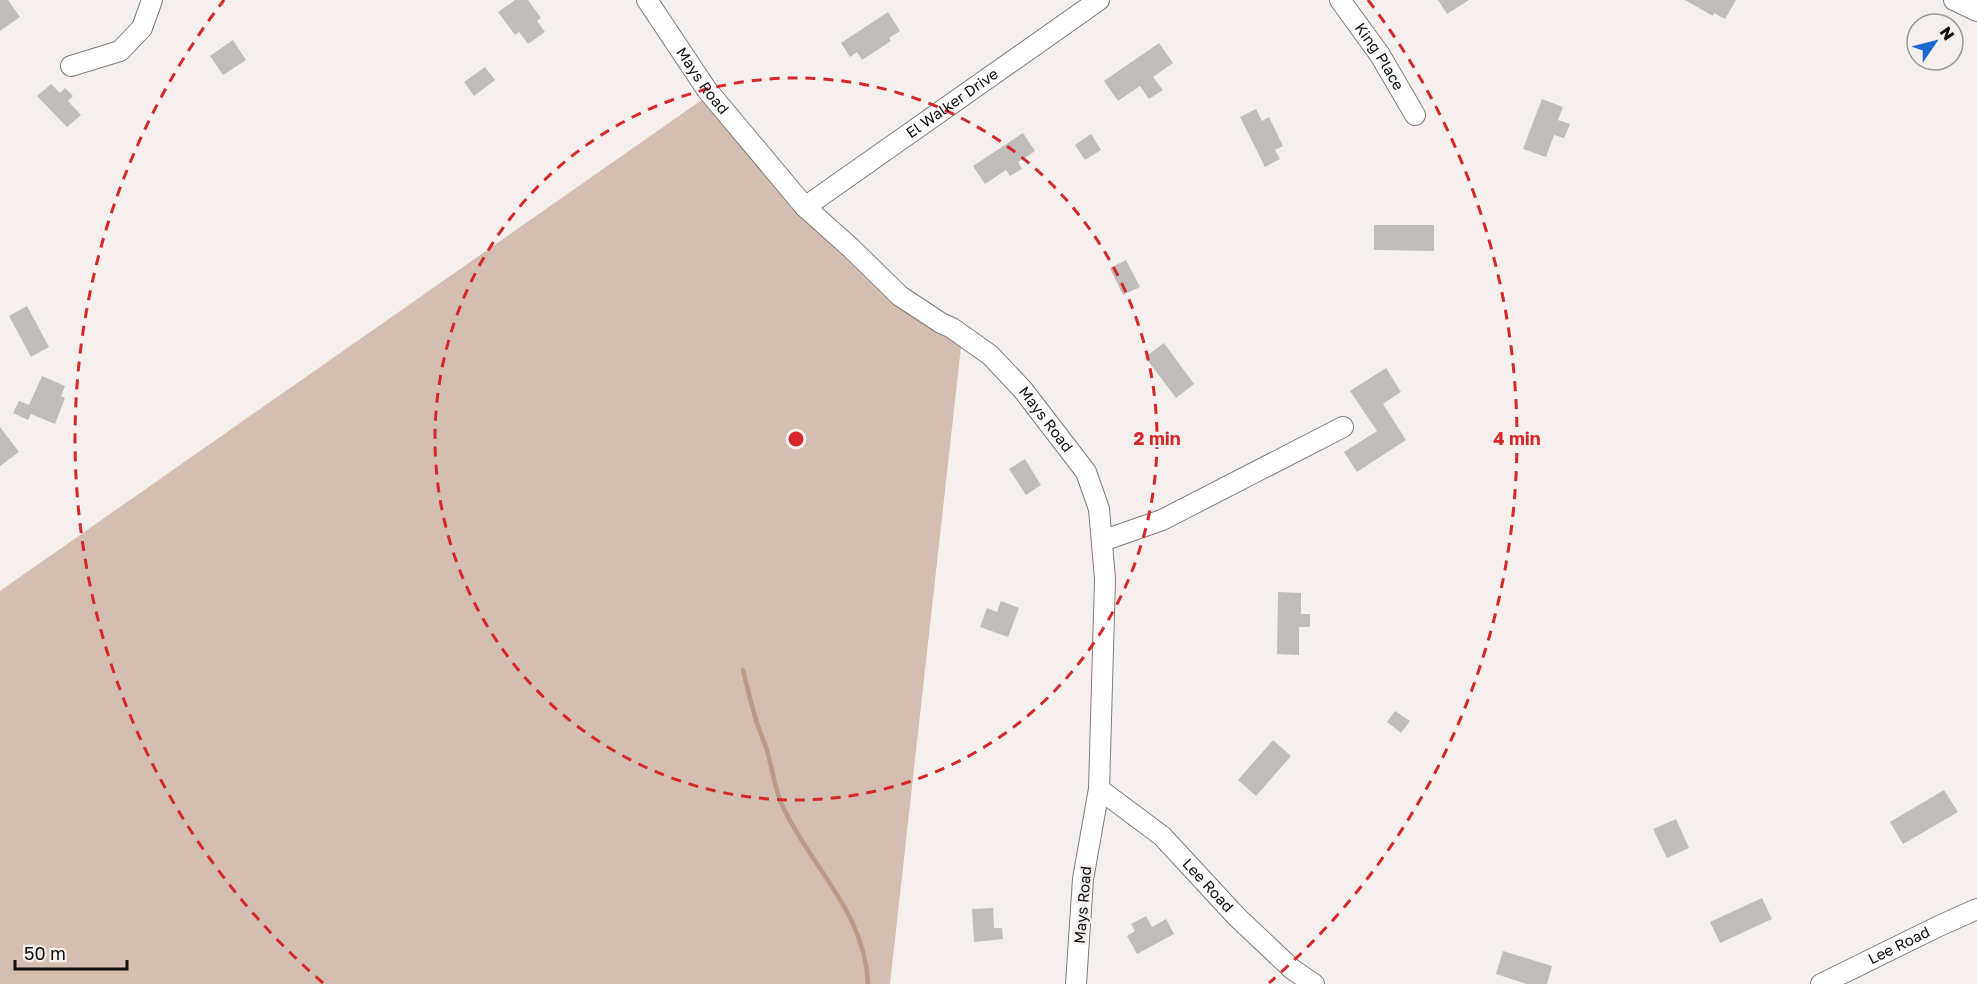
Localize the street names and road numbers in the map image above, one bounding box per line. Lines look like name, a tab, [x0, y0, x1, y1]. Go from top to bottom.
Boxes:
street label: King Place	[1352, 19, 1409, 93]
street label: Mays Road	[673, 44, 733, 117]
street label: El Walker Drive	[902, 64, 1001, 141]
street label: Mays Road	[1015, 382, 1077, 455]
street label: Lee Road	[1179, 854, 1238, 915]
street label: Mays Road	[1070, 865, 1094, 945]
street label: Lee Road	[1865, 922, 1932, 967]

